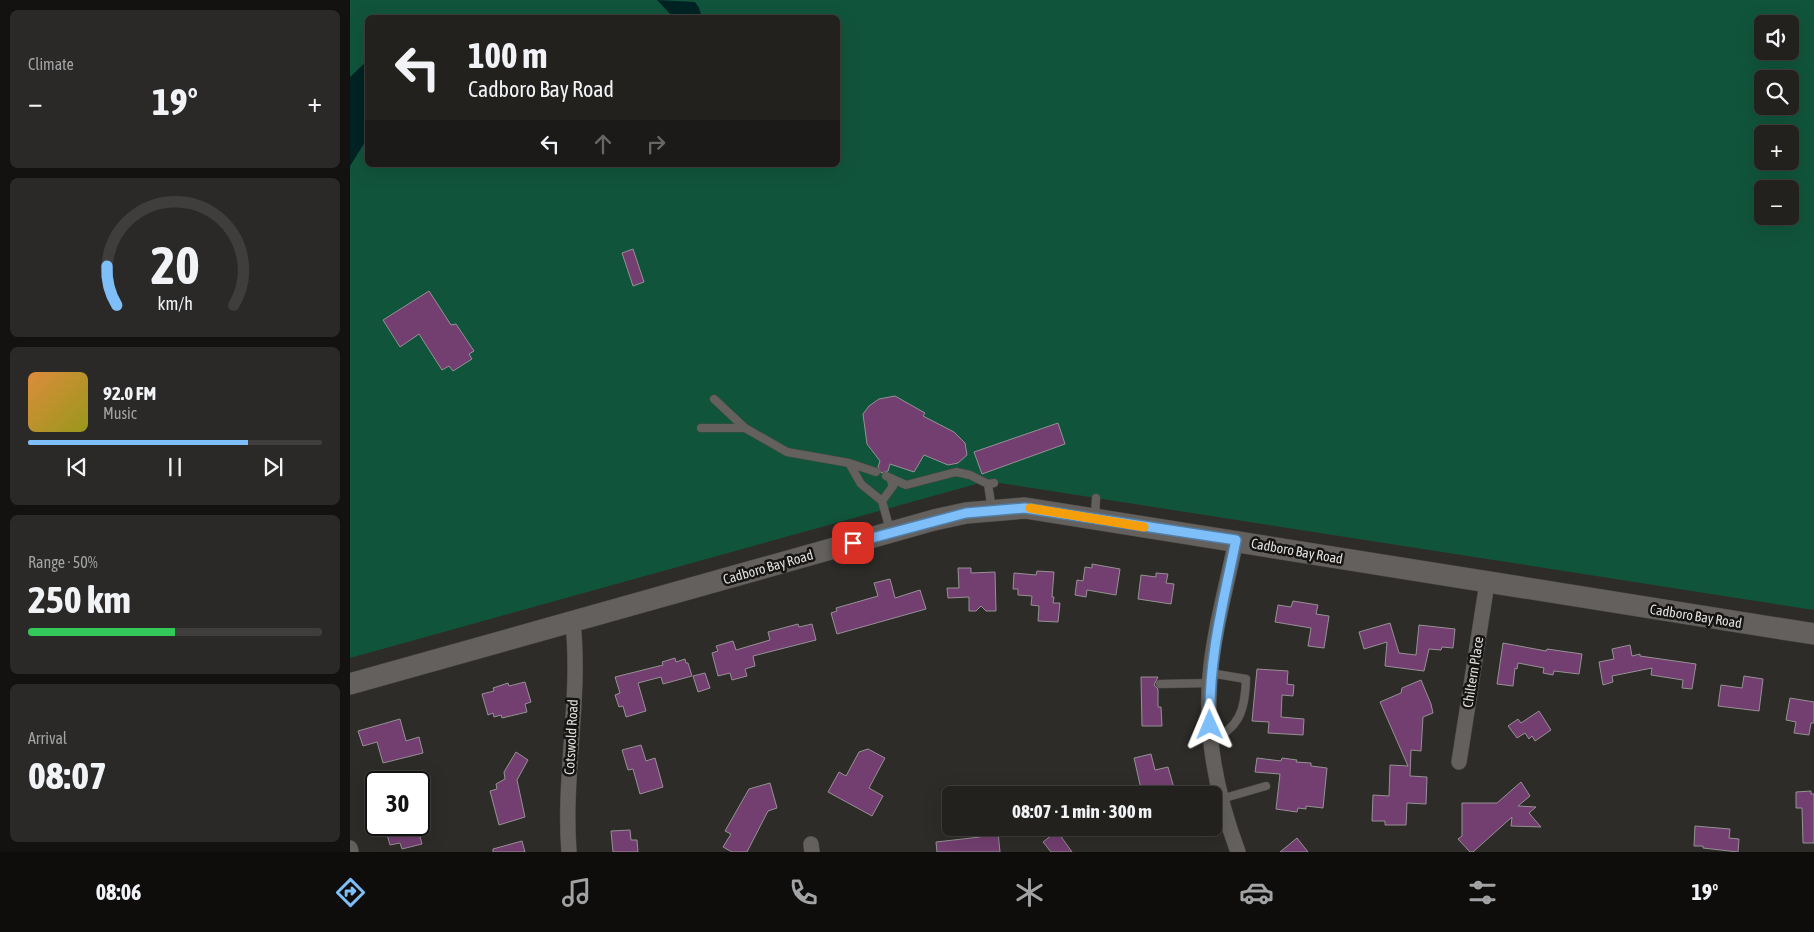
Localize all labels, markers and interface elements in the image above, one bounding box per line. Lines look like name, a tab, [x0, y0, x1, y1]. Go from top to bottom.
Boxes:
map controls	[1754, 15, 1799, 225]
button: sound	[1754, 15, 1799, 60]
icon: left	[385, 35, 450, 100]
text: 100 m	[468, 35, 547, 75]
text: Climate	[28, 55, 74, 73]
button: search	[1754, 70, 1799, 115]
text: Cadboro Bay Road	[468, 76, 614, 102]
text: 19°	[152, 80, 198, 123]
text: −	[28, 86, 43, 118]
text: +	[307, 86, 322, 118]
button: +	[1754, 125, 1799, 170]
icon: left	[536, 130, 564, 158]
icon: ahead	[589, 130, 617, 158]
icon: right	[642, 130, 670, 158]
button: −	[1754, 180, 1799, 225]
text: 20	[151, 235, 199, 295]
text: km/h	[157, 293, 193, 314]
text: 92.0 FM	[103, 382, 156, 404]
text: Music	[103, 404, 137, 422]
icon: previous	[63, 453, 91, 481]
icon: pause	[161, 453, 189, 481]
icon: next	[259, 453, 287, 481]
pin	[832, 522, 874, 564]
icon: arrive	[839, 529, 867, 557]
street label: Cadboro Bay Road	[1250, 535, 1344, 567]
street label: Cadboro Bay Road	[721, 547, 815, 587]
text: Range · 50%	[28, 553, 98, 571]
text: 250 km	[28, 578, 131, 621]
street label: Cadboro Bay Road	[1649, 601, 1743, 631]
street label: Chiltern Place	[1459, 635, 1487, 709]
position arrow	[1183, 698, 1235, 750]
street label: Cotswold Road	[561, 699, 581, 775]
text: Arrival	[28, 729, 67, 747]
text: 08:07	[28, 754, 107, 797]
speed limit sign: 30	[365, 771, 430, 836]
text: 08:07 · 1 min · 300 m	[1012, 800, 1152, 822]
icon: directions	[333, 875, 368, 910]
icon: music	[559, 875, 594, 910]
icon: phone	[786, 875, 821, 910]
icon: climate	[1012, 875, 1047, 910]
icon: car	[1239, 875, 1274, 910]
icon: filters	[1465, 875, 1500, 910]
text: 08:06	[96, 879, 141, 905]
text: 19°	[1692, 879, 1718, 905]

